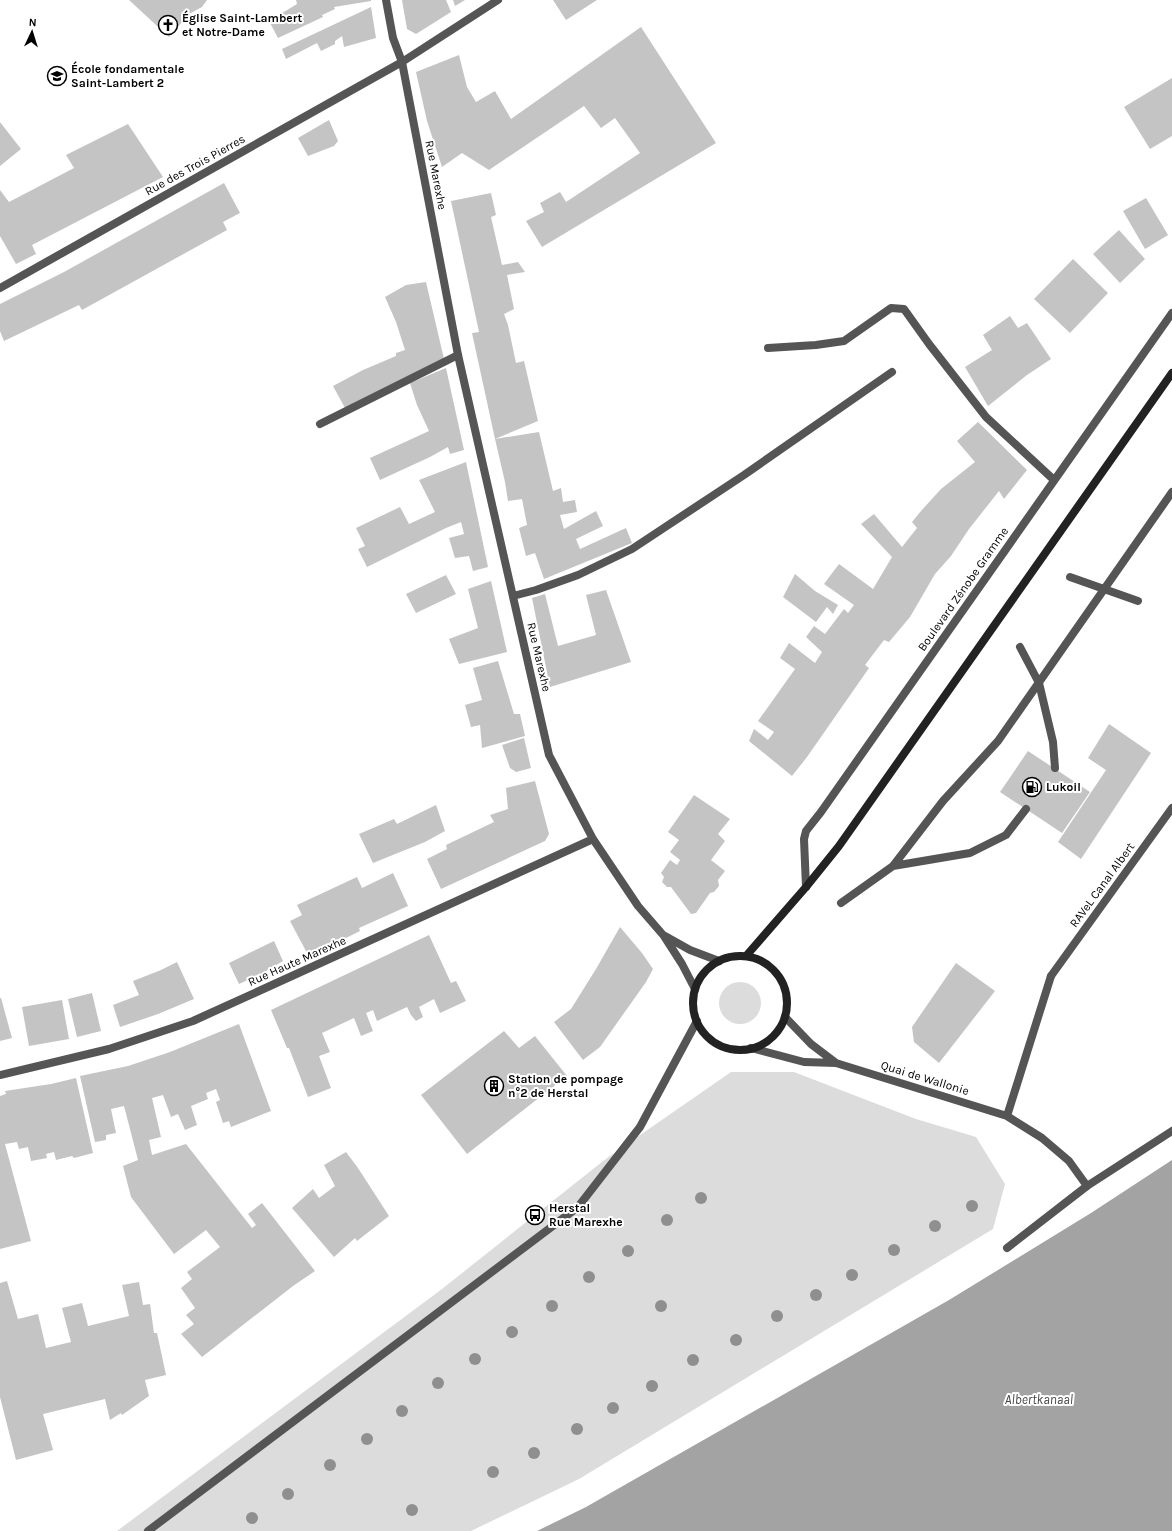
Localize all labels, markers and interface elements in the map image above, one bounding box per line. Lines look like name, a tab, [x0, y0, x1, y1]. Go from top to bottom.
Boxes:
place label: Église Saint-Lambert et Notre-Dame	[182, 10, 302, 39]
north arrow	[12, 12, 52, 52]
church icon: Église Saint-Lambert et Notre-Dame	[157, 14, 179, 36]
text: N	[28, 16, 37, 29]
place label: École fondamentale Saint-Lambert 2	[71, 61, 184, 90]
school or university icon: École fondamentale Saint-Lambert 2	[46, 65, 68, 87]
street label: Rue des Trois Pierres	[142, 132, 248, 198]
street label: Rue Marexhe	[422, 139, 450, 211]
street label: Boulevard Zénobe Gramme	[915, 524, 1011, 654]
street label: Rue Marexhe	[524, 621, 554, 693]
fuel station icon: Lukoil	[1021, 776, 1043, 798]
place label: Lukoil	[1046, 780, 1081, 794]
street label: RAVeL Canal Albert	[1067, 840, 1138, 930]
street label: Rue Haute Marexhe	[246, 933, 348, 989]
street label: Quai de Wallonie	[879, 1058, 971, 1098]
place label: Station de pompage n°2 de Herstal	[508, 1072, 623, 1100]
building icon: Station de pompage n°2 de Herstal	[483, 1075, 505, 1097]
place label: Herstal Rue Marexhe	[549, 1201, 623, 1229]
bus stop icon: Herstal Rue Marexhe	[524, 1204, 546, 1226]
water label: Albertkanaal	[1005, 1392, 1073, 1407]

